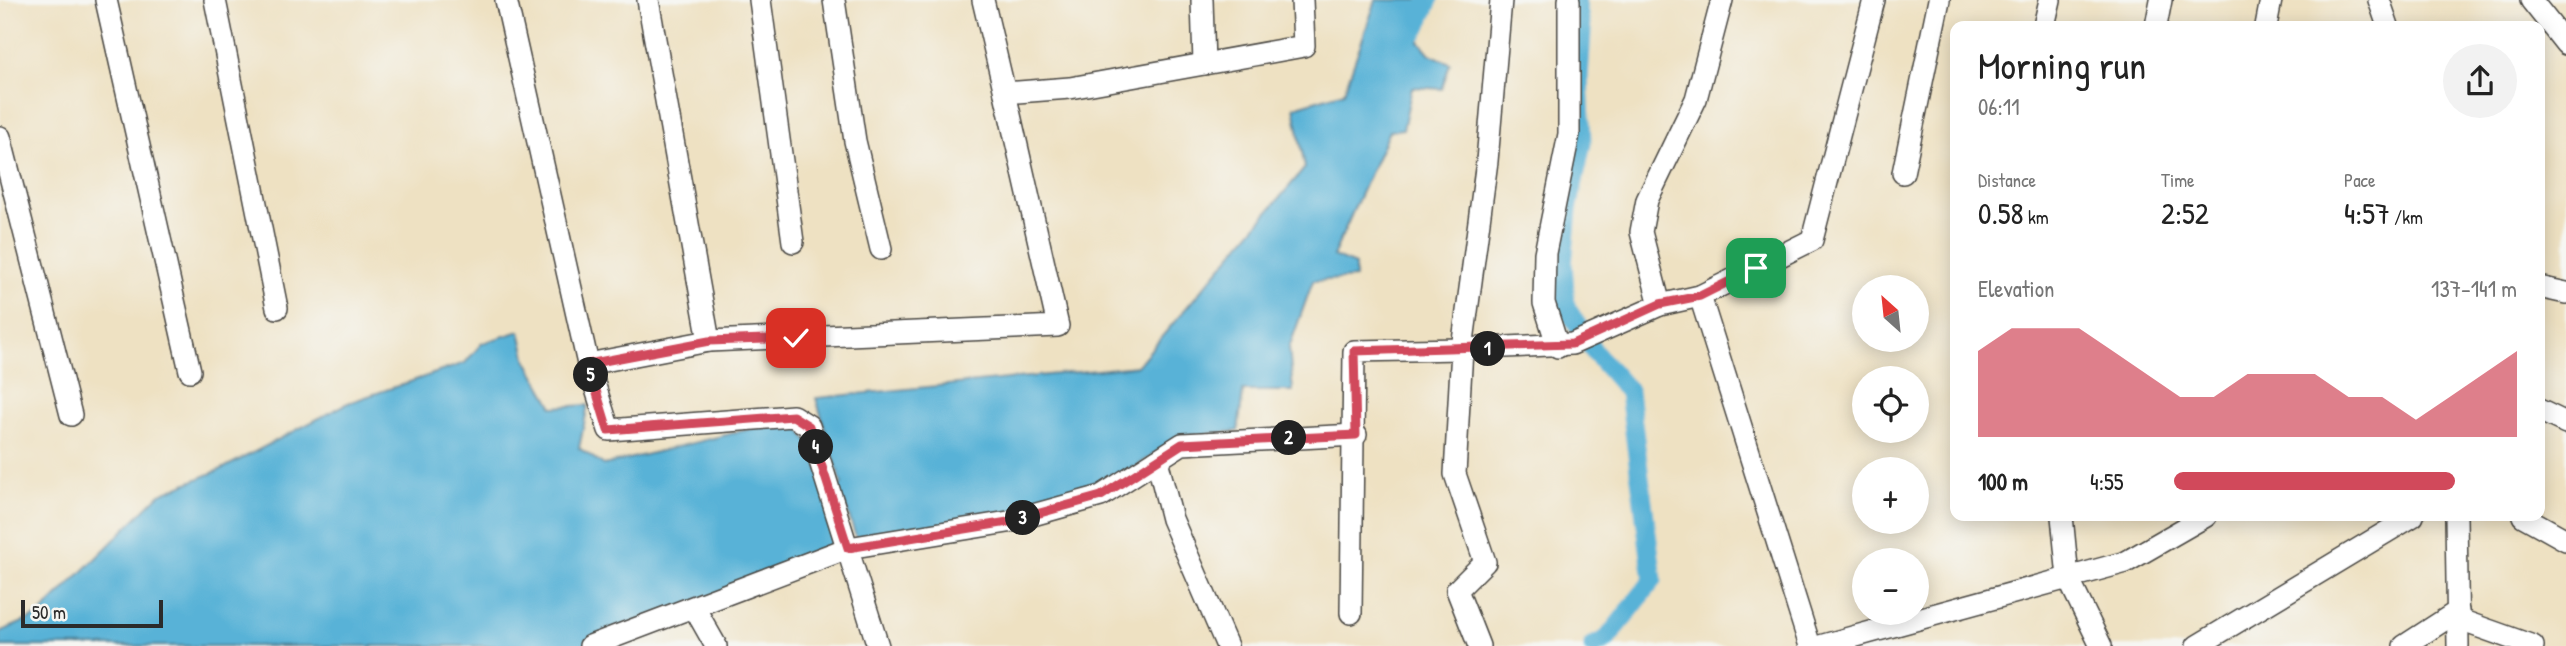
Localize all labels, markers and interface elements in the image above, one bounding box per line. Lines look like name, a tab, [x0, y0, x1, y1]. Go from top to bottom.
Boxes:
text: Morning run	[1978, 39, 2146, 91]
button: share	[2443, 44, 2517, 118]
text: 06:11	[1978, 91, 2020, 122]
text: Distance	[1978, 167, 2036, 193]
text: Time	[2161, 167, 2195, 193]
text: Pace	[2344, 167, 2376, 193]
text: 0.58	[1978, 193, 2024, 233]
text: 2:52	[2161, 193, 2209, 233]
text: 4:57	[2344, 193, 2390, 233]
text: km	[2024, 204, 2049, 230]
text: /km	[2390, 204, 2423, 230]
pin	[1726, 238, 1786, 298]
icon: arrive	[1737, 249, 1775, 287]
text: Elevation	[1978, 273, 2054, 304]
text: 137–141 m	[2431, 273, 2517, 304]
north arrow	[1852, 275, 1928, 352]
map controls	[1852, 275, 1929, 625]
pin	[766, 308, 826, 368]
icon: check	[777, 319, 815, 357]
pin: 1	[1470, 332, 1506, 366]
text: 1	[1484, 335, 1491, 361]
pin: 5	[574, 358, 608, 392]
text: 5	[586, 361, 595, 387]
button: locate	[1852, 366, 1929, 443]
pin: 2	[1272, 420, 1306, 456]
text: 2	[1284, 424, 1293, 450]
pin: 4	[798, 430, 834, 464]
text: 4	[812, 433, 819, 459]
button: +	[1852, 457, 1929, 534]
text: 100 m	[1978, 466, 2028, 497]
text: 4:55	[2090, 466, 2123, 497]
pin: 3	[1006, 500, 1040, 536]
text: 3	[1018, 504, 1027, 530]
button: −	[1852, 548, 1929, 625]
scale bar	[21, 597, 163, 629]
text: 50 m	[32, 599, 66, 625]

